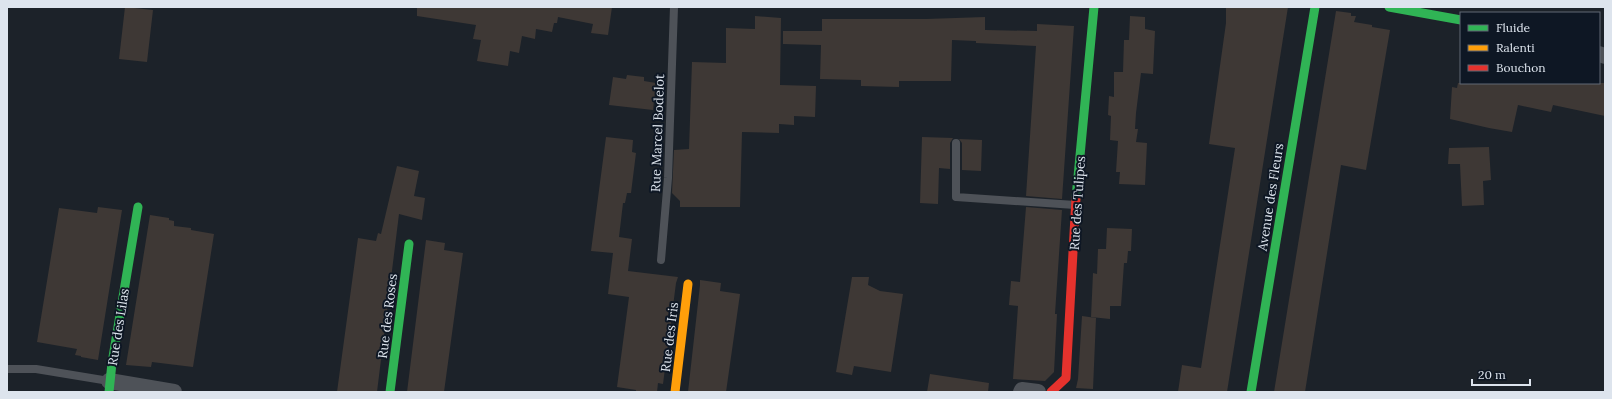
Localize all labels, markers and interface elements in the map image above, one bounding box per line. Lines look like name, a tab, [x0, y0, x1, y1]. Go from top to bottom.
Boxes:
legend	[1460, 12, 1600, 84]
text: Fluide	[1496, 20, 1531, 35]
text: Ralenti	[1496, 40, 1535, 55]
text: Bouchon	[1496, 60, 1546, 75]
street label: Rue Marcel Bodelot	[647, 74, 668, 192]
street label: Avenue des Fleurs	[1253, 142, 1287, 253]
street label: Rue des Tulipes	[1066, 155, 1089, 251]
street label: Rue des Roses	[374, 273, 401, 359]
street label: Rue des Lilas	[104, 287, 133, 367]
street label: Rue des Iris	[657, 301, 682, 373]
scale bar	[1472, 361, 1530, 387]
text: 20 m	[1478, 367, 1506, 382]

